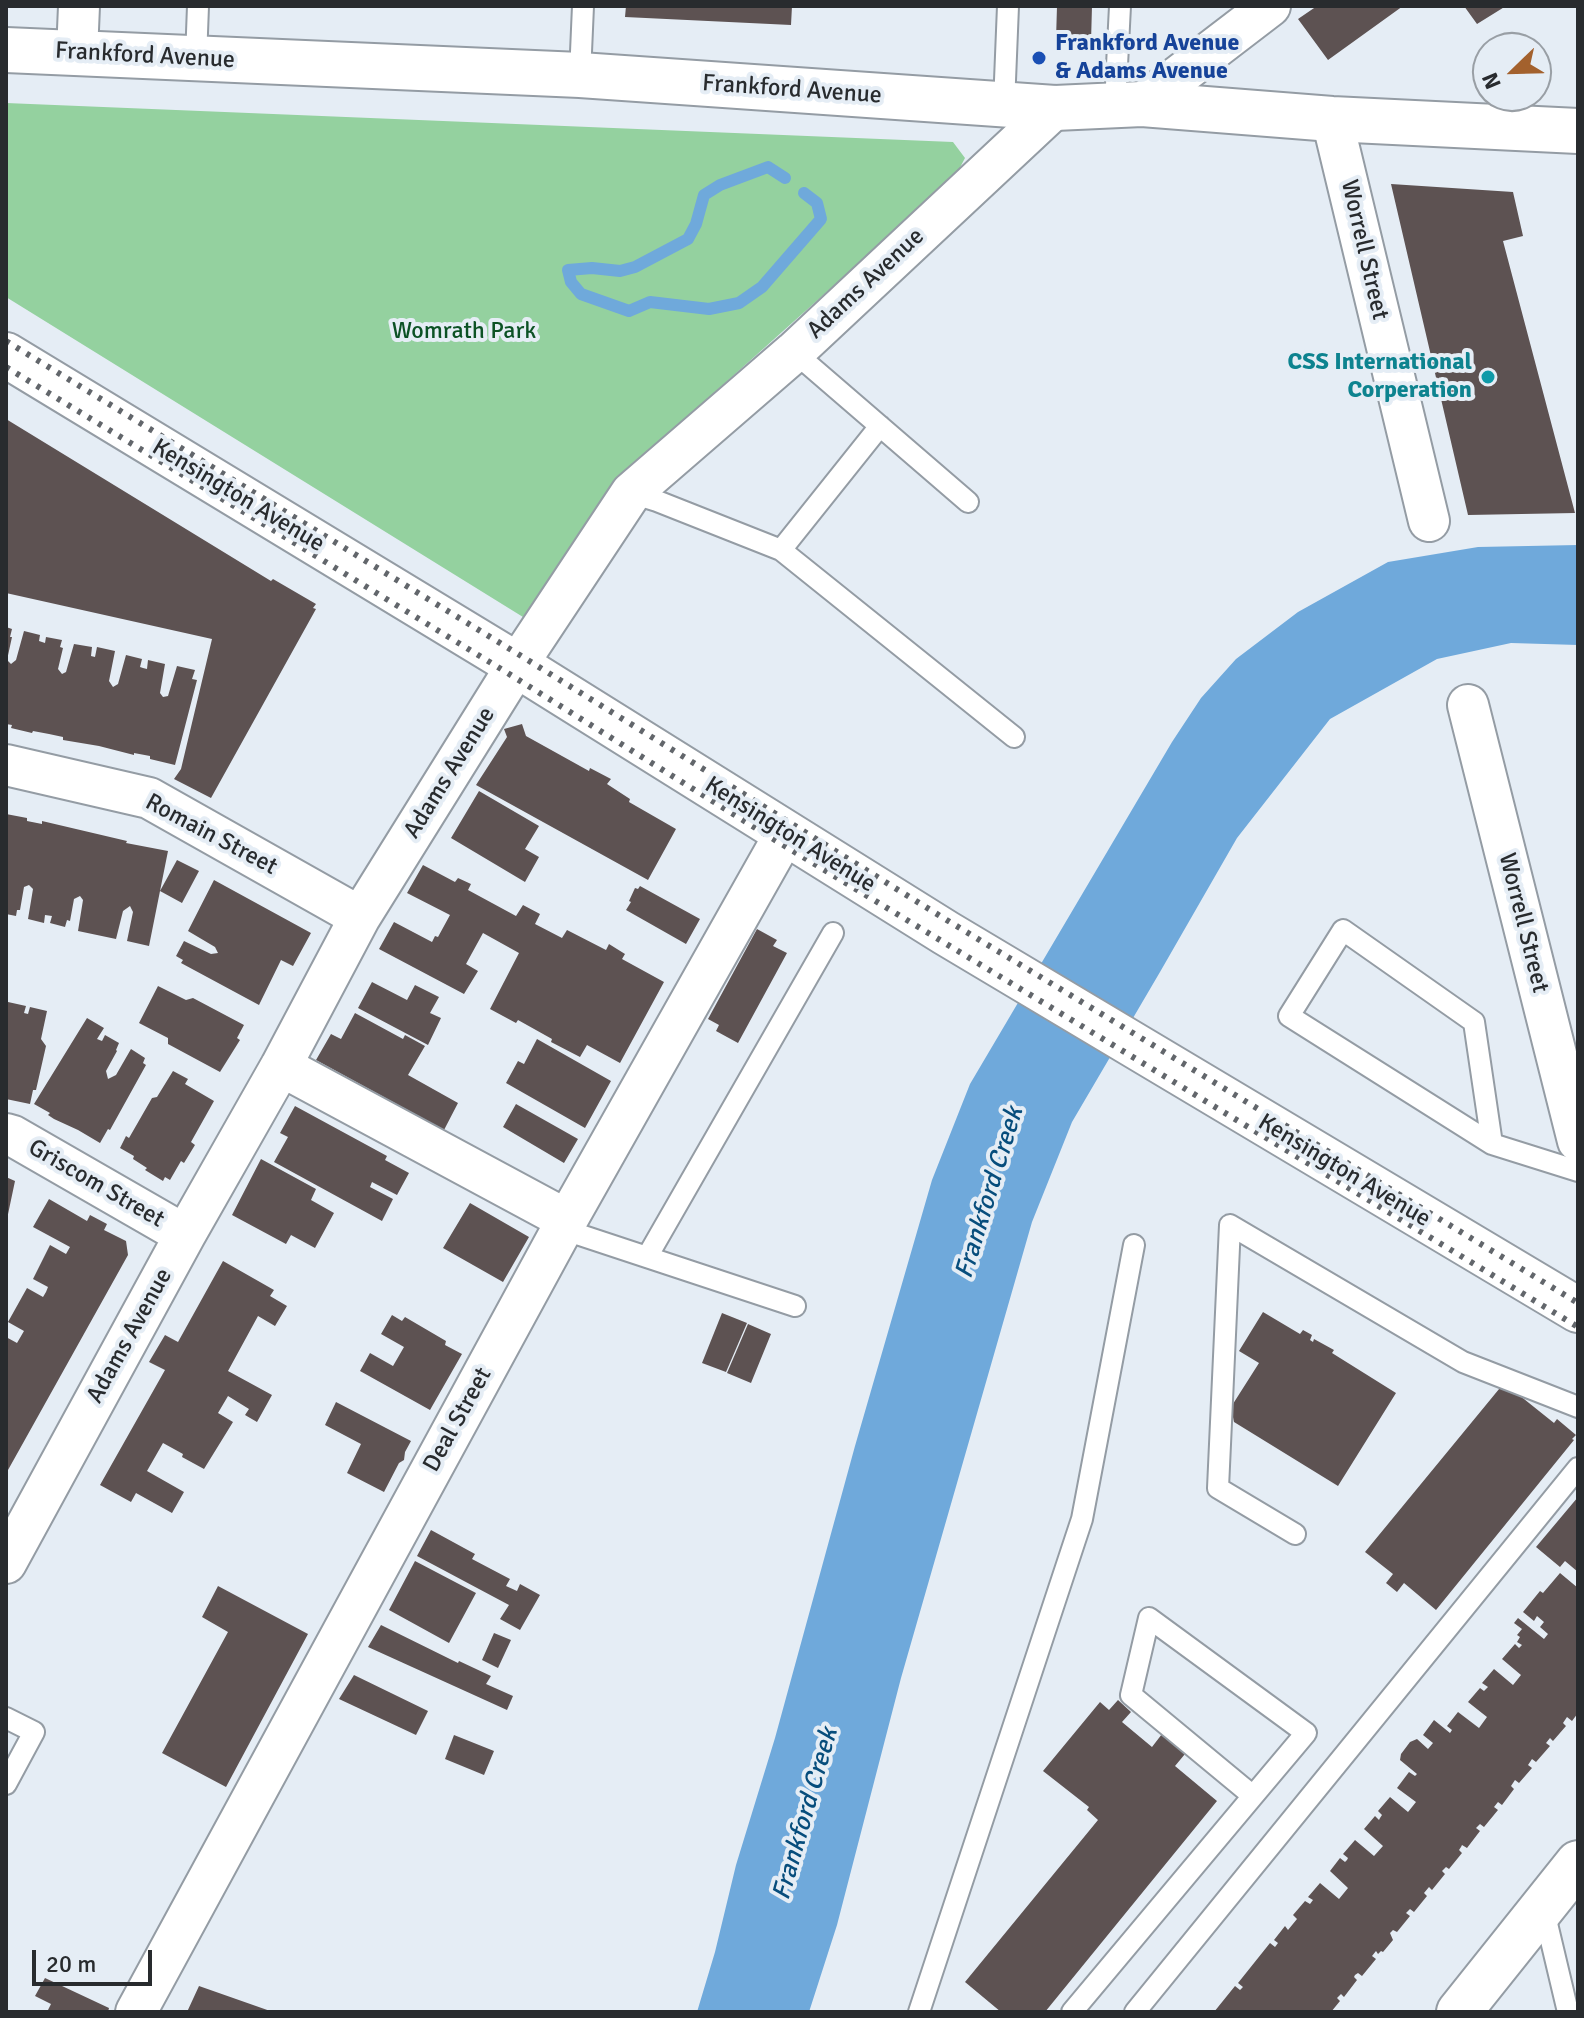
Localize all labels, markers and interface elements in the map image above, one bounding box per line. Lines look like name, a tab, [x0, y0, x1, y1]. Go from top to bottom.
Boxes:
place label: Frankford Avenue & Adams Avenue	[1055, 30, 1239, 86]
north arrow	[1472, 32, 1552, 112]
street label: Frankford Avenue	[54, 37, 236, 75]
marker: Frankford Avenue & Adams Avenue	[1030, 49, 1048, 67]
text: N	[1476, 68, 1507, 93]
street label: Frankford Avenue	[701, 69, 883, 111]
street label: Worrell Street	[1334, 177, 1394, 323]
street label: Adams Avenue	[802, 223, 930, 345]
park label: Womrath Park	[392, 318, 536, 346]
place label: CSS International Corperation	[1287, 349, 1472, 405]
marker: CSS International Corperation	[1479, 368, 1497, 386]
street label: Kensington Avenue	[147, 433, 329, 559]
street label: Adams Avenue	[398, 702, 502, 844]
street label: Kensington Avenue	[699, 771, 881, 899]
street label: Romain Street	[140, 788, 282, 882]
street label: Worrell Street	[1492, 850, 1554, 996]
water label: Frankford Creek	[949, 1104, 1031, 1282]
street label: Kensington Avenue	[1253, 1108, 1435, 1234]
street label: Griscom Street	[23, 1133, 169, 1235]
street label: Adams Avenue	[81, 1264, 179, 1408]
street label: Deal Street	[418, 1363, 498, 1477]
water label: Frankford Creek	[767, 1724, 845, 1904]
scale bar	[36, 1934, 156, 1984]
text: 20 m	[46, 1949, 96, 1979]

